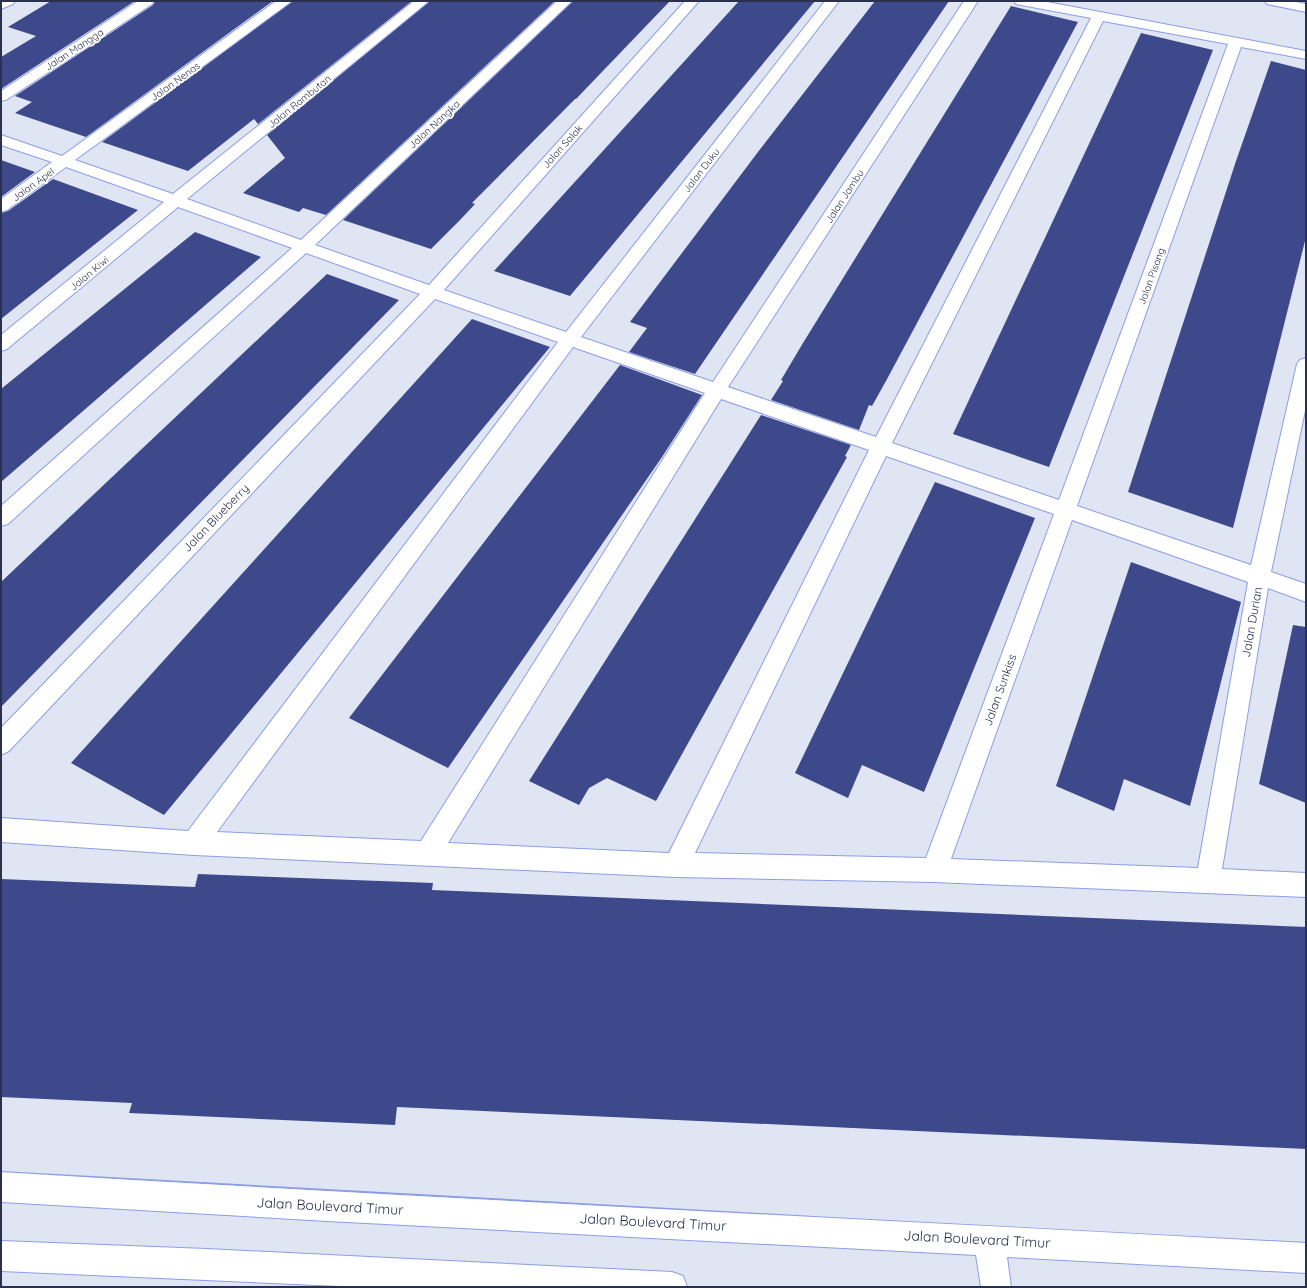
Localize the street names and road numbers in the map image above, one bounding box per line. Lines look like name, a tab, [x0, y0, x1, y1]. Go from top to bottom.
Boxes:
street label: Jalan Mangga	[43, 26, 106, 73]
street label: Jalan Nenas	[148, 59, 203, 104]
street label: Jalan Rambutan	[265, 72, 334, 131]
street label: Jalan Nangka	[406, 97, 463, 151]
street label: Jalan Salak	[539, 122, 585, 171]
street label: Jalan Duku	[680, 146, 723, 195]
street label: Jalan Apel	[10, 165, 57, 204]
street label: Jalan Jambu	[822, 167, 867, 226]
street label: Jalan Pisang	[1135, 246, 1168, 306]
street label: Jalan Kiwi	[67, 253, 112, 294]
street label: Jalan Blueberry	[179, 481, 252, 555]
street label: Jalan Durian	[1238, 586, 1265, 658]
street label: Jalan Sunkiss	[980, 652, 1020, 728]
street label: Jalan Boulevard Timur	[256, 1193, 405, 1219]
street label: Jalan Boulevard Timur	[579, 1209, 728, 1235]
street label: Jalan Boulevard Timur	[903, 1226, 1052, 1252]

